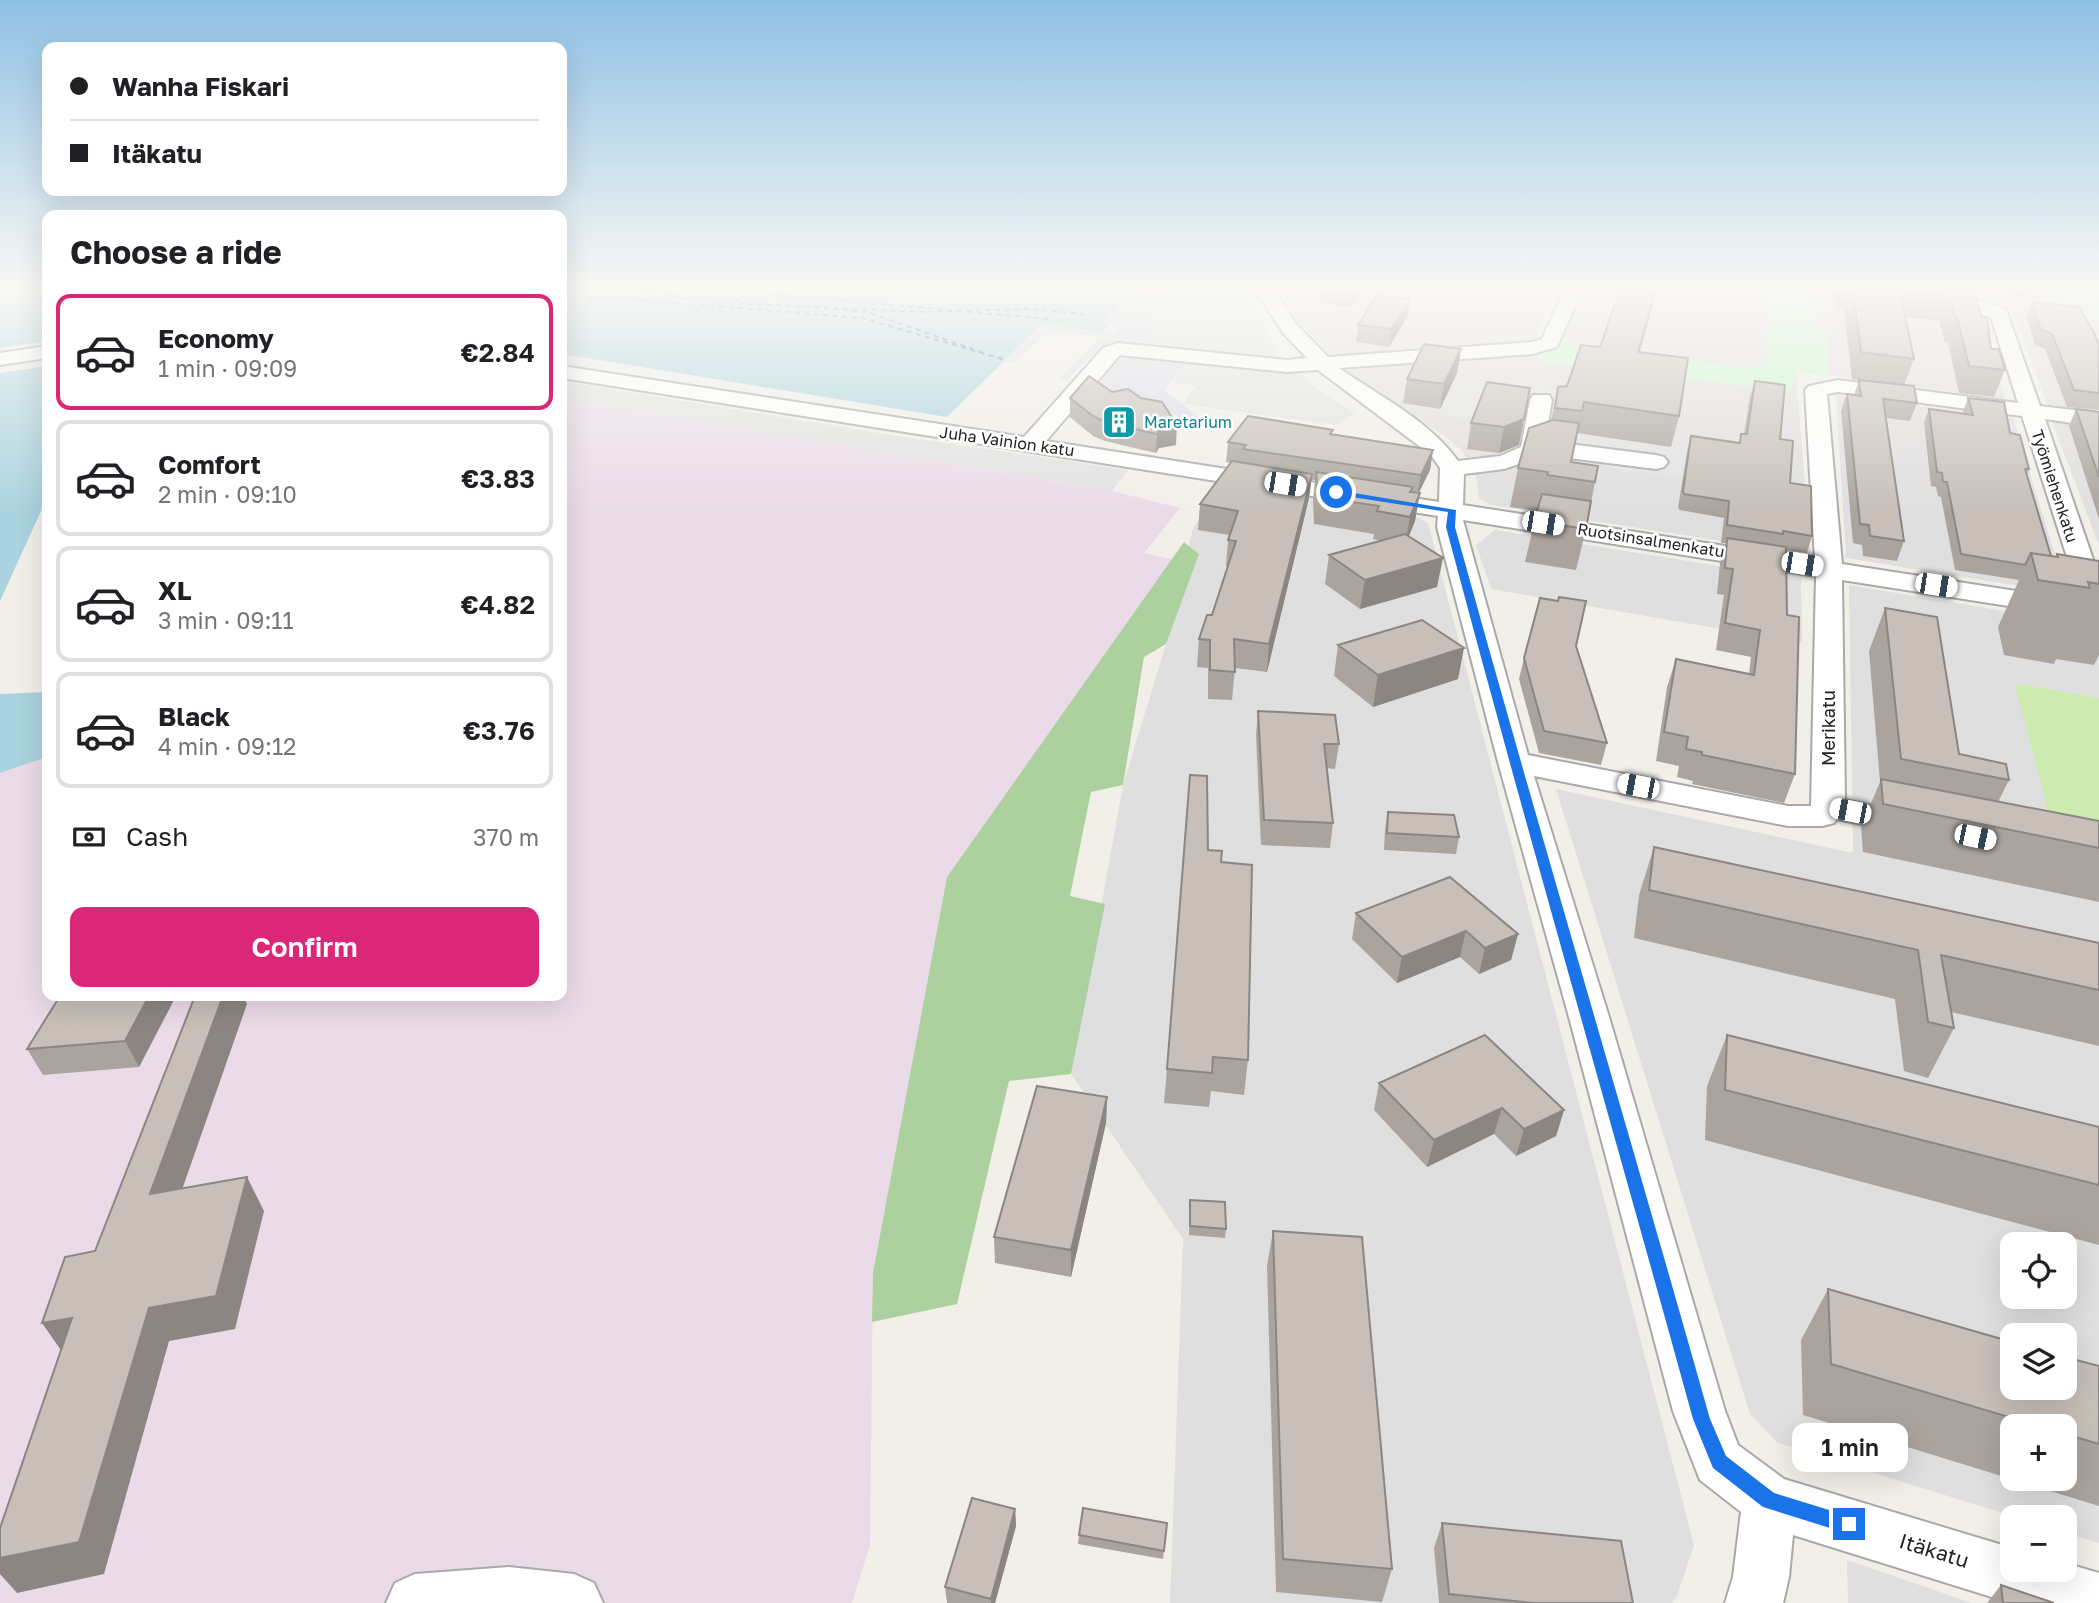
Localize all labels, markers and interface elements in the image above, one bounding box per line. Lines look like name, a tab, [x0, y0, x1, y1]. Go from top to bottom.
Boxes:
text: Wanha Fiskari	[112, 71, 289, 102]
text: Itäkatu	[112, 138, 202, 169]
text: Choose a ride	[70, 233, 282, 271]
icon: car	[74, 321, 137, 384]
text: Economy	[158, 323, 274, 354]
text: €2.84	[461, 337, 535, 368]
text: 1 min · 09:09	[158, 354, 297, 382]
building icon: Maretarium	[1100, 403, 1138, 441]
place label: Maretarium	[1144, 412, 1232, 432]
street label: Juha Vainion katu	[938, 422, 1076, 460]
street label: Työmiehenkatu	[2027, 427, 2083, 545]
icon: car	[74, 447, 137, 510]
text: Comfort	[158, 449, 261, 480]
text: €3.83	[461, 463, 535, 494]
car	[1263, 470, 1308, 498]
route start	[1320, 476, 1352, 508]
text: 2 min · 09:10	[158, 480, 297, 508]
car	[1521, 509, 1566, 537]
street label: Ruotsinsalmenkatu	[1576, 518, 1726, 562]
car	[1780, 550, 1825, 578]
car	[1914, 571, 1959, 599]
icon: car	[74, 573, 137, 636]
text: XL	[158, 575, 192, 606]
text: €4.82	[461, 589, 535, 620]
text: 3 min · 09:11	[158, 606, 294, 634]
street label: Merikatu	[1817, 690, 1839, 766]
icon: car	[74, 699, 137, 762]
text: Black	[158, 701, 230, 732]
text: €3.76	[463, 715, 535, 746]
text: 4 min · 09:12	[158, 732, 296, 760]
car	[1616, 772, 1661, 800]
car	[1828, 797, 1873, 825]
icon: cash	[70, 818, 108, 856]
text: Cash	[126, 821, 188, 852]
car	[1953, 822, 1998, 852]
text: 370 m	[473, 823, 539, 851]
button: Confirm	[70, 907, 539, 987]
map controls	[2000, 1232, 2077, 1582]
button: locate	[2000, 1232, 2077, 1309]
button: layers	[2000, 1323, 2077, 1400]
button: +	[2000, 1414, 2077, 1491]
callout: 1 min	[1791, 1422, 1907, 1472]
text: 1 min	[1821, 1433, 1879, 1461]
button: −	[2000, 1505, 2077, 1582]
route end	[1833, 1508, 1865, 1540]
street label: Itäkatu	[1896, 1527, 1972, 1573]

